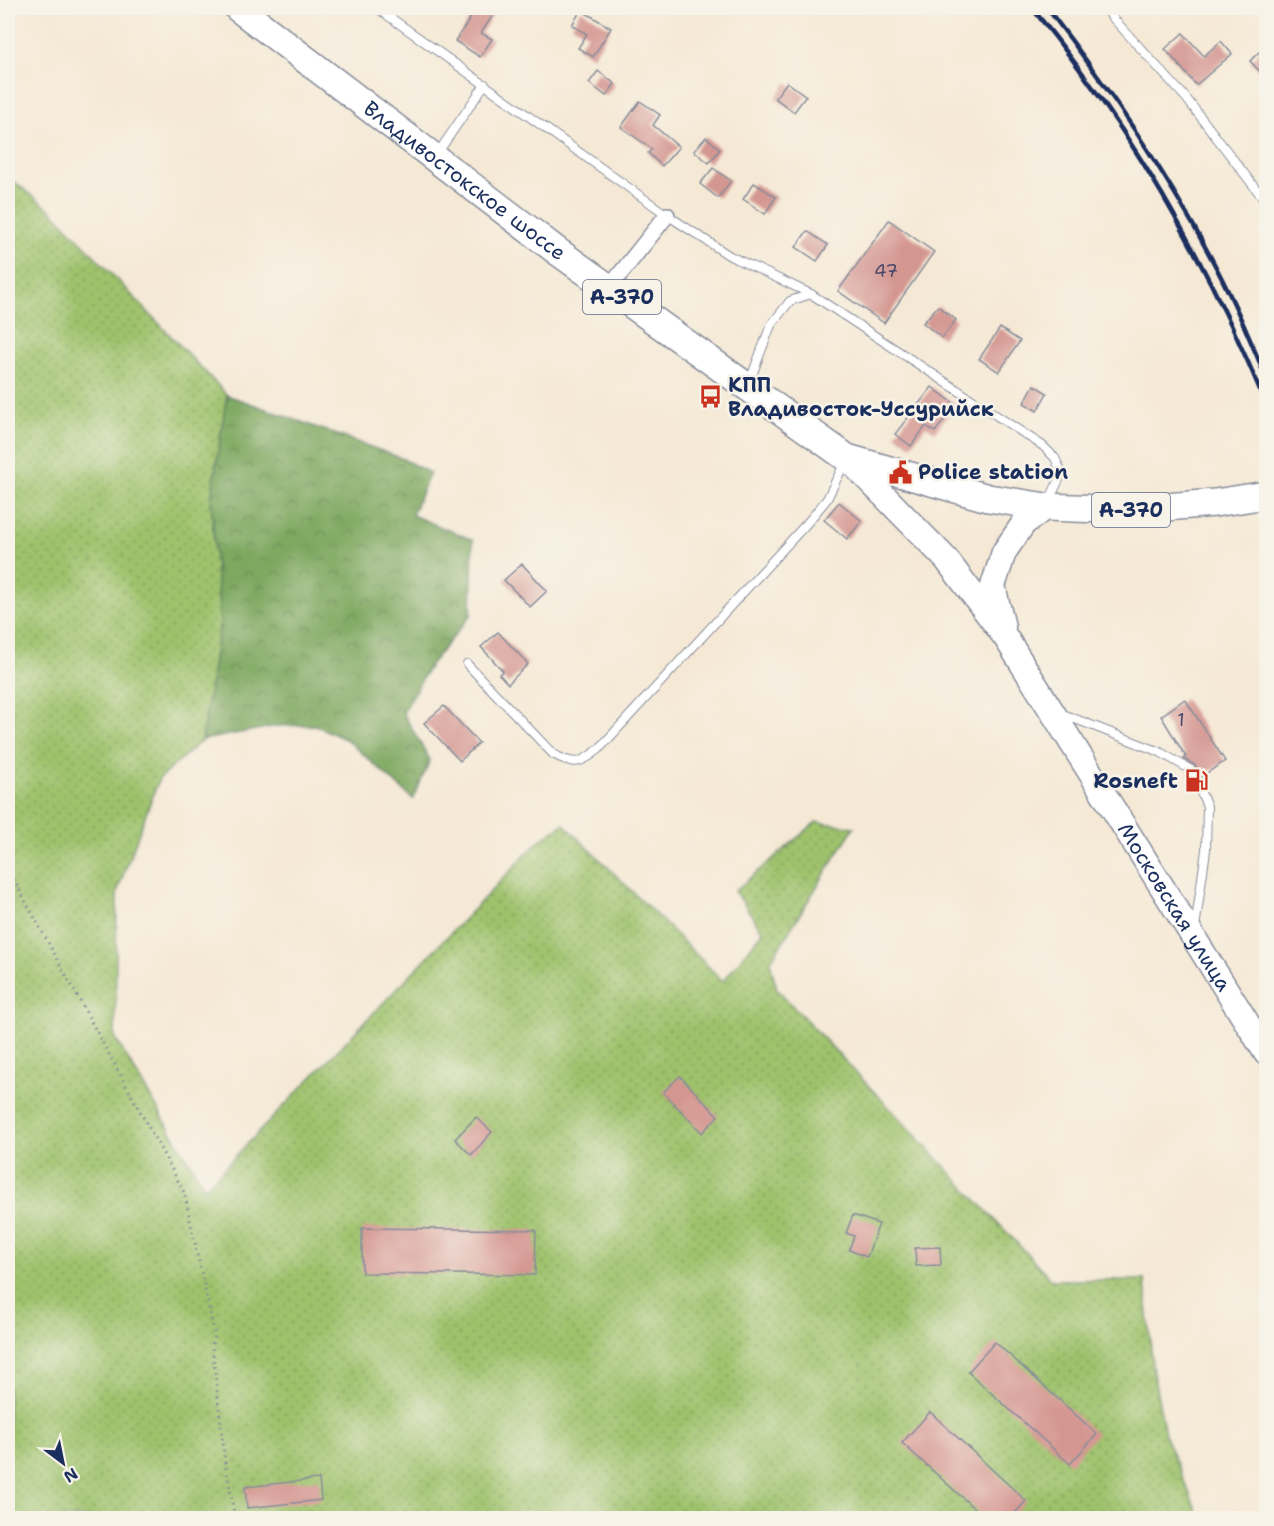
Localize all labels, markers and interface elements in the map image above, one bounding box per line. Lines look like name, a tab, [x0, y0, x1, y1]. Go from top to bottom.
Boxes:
street label: Владивостокское шоссе	[358, 95, 571, 267]
house number: 47	[874, 259, 898, 283]
road number: А-370	[583, 280, 661, 314]
place label: КПП Владивосток-Уссурийск	[728, 371, 994, 423]
bus stop icon: КПП Владивосток-Уссурийск	[697, 384, 723, 410]
place label: Police station	[918, 458, 1068, 486]
public building icon: Police station	[887, 459, 913, 485]
road number: А-370	[1092, 493, 1170, 527]
house number: 1	[1177, 708, 1185, 732]
place label: Rosneft	[1093, 767, 1178, 795]
fuel station icon: Rosneft	[1183, 768, 1209, 794]
street label: Московская улица	[1111, 817, 1238, 997]
north arrow	[33, 1433, 93, 1493]
text: N	[60, 1463, 82, 1488]

